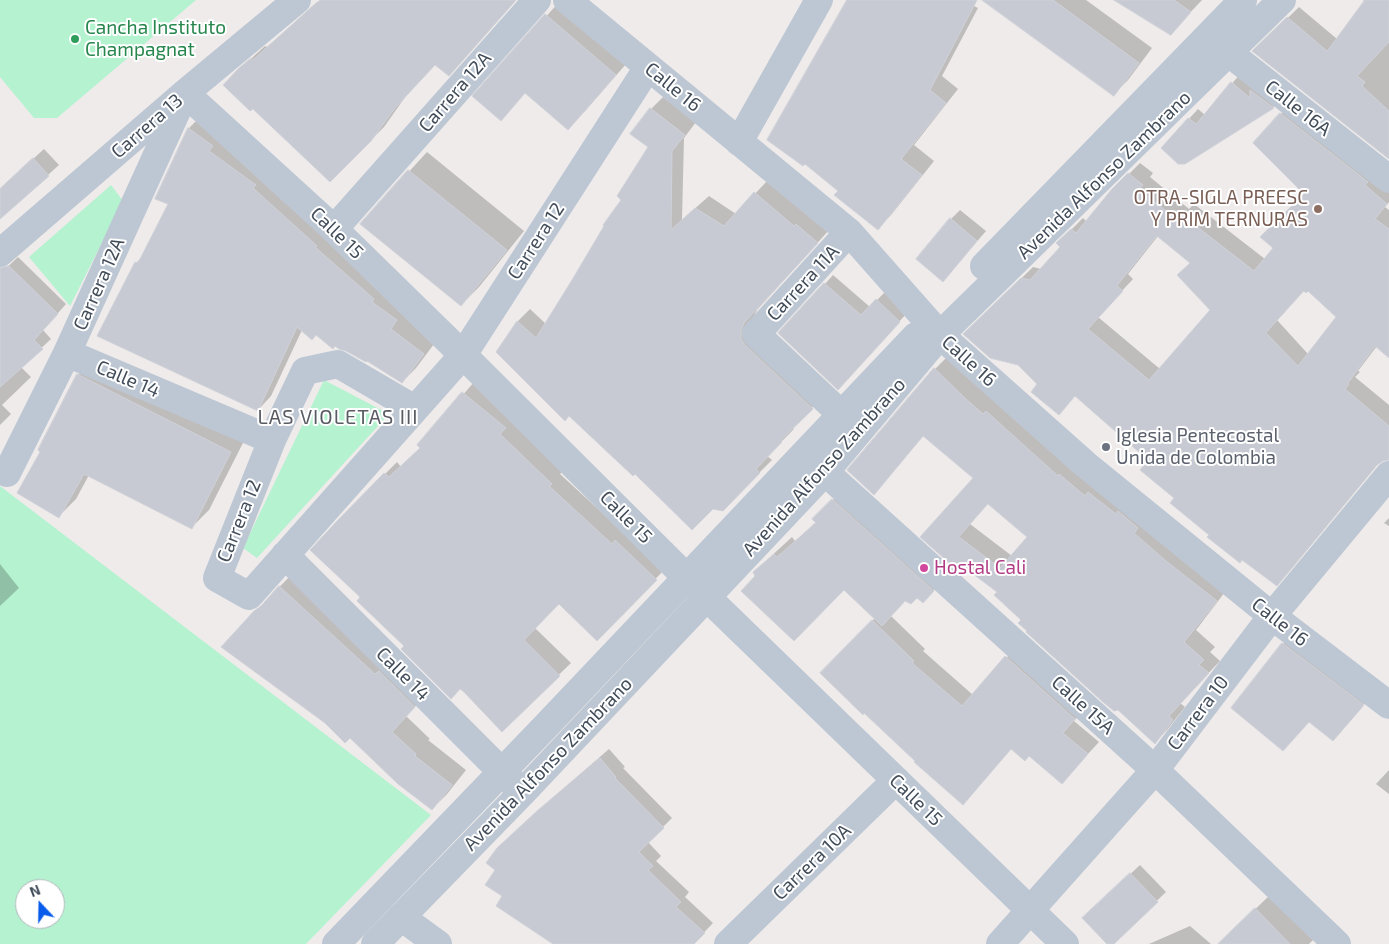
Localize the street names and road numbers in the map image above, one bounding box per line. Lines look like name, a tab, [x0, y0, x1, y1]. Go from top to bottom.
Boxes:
street label: Carrera 12A	[414, 47, 496, 137]
street label: Calle 16	[640, 58, 706, 116]
street label: Calle 16A	[1261, 75, 1335, 141]
street label: Avenida Alfonso Zambrano	[1012, 86, 1196, 264]
street label: Carrera 13	[107, 89, 187, 163]
street label: Carrera 12	[503, 198, 569, 284]
street label: Calle 15	[306, 202, 368, 264]
street label: Carrera 12A	[68, 234, 130, 334]
street label: Carrera 11A	[762, 240, 844, 326]
street label: Calle 16	[937, 331, 1001, 391]
street label: Calle 14	[93, 356, 163, 402]
street label: Avenida Alfonso Zambrano	[738, 373, 910, 561]
street label: Carrera 12	[212, 476, 266, 566]
street label: Calle 15	[595, 486, 657, 548]
street label: Calle 16	[1247, 593, 1313, 651]
street label: Calle 14	[372, 643, 434, 705]
street label: Calle 15A	[1047, 671, 1119, 739]
street label: Carrera 10	[1162, 671, 1234, 755]
street label: Avenida Alfonso Zambrano	[459, 672, 637, 856]
street label: Calle 15	[885, 769, 947, 831]
street label: Carrera 10A	[768, 819, 856, 905]

